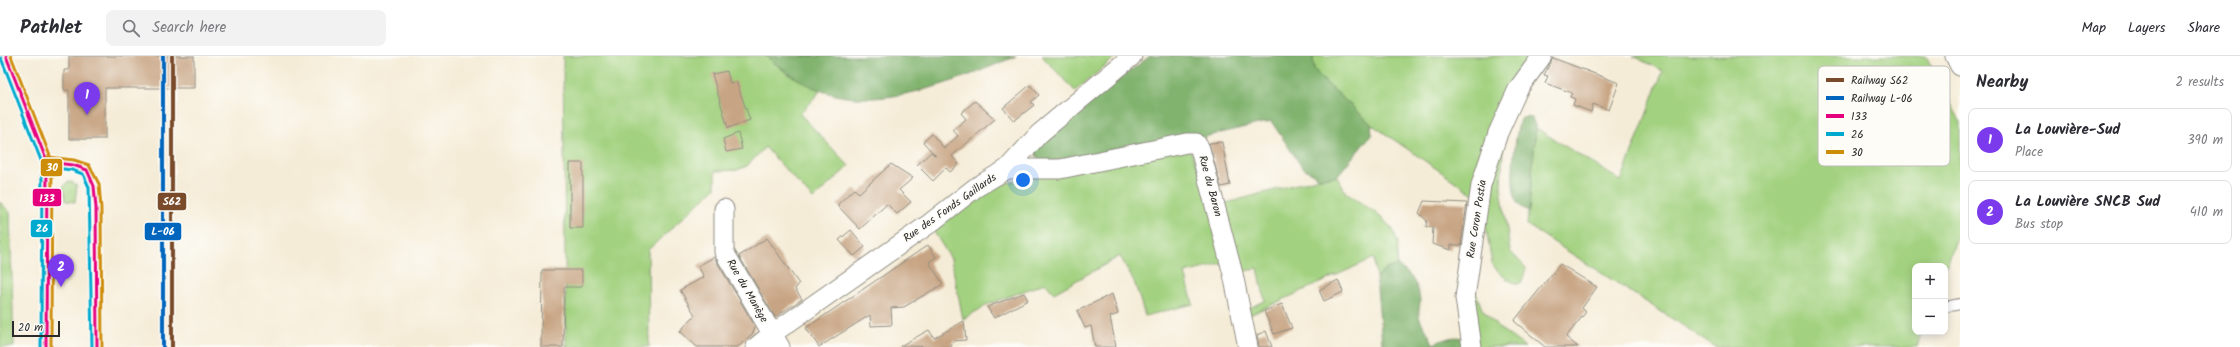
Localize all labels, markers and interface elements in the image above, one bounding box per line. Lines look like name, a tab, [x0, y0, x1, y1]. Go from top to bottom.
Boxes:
search box	[106, 10, 386, 46]
text: Pathlet	[20, 13, 82, 43]
text: Search here	[152, 16, 226, 40]
icon: search	[120, 17, 142, 39]
text: Map	[2082, 17, 2106, 39]
text: Layers	[2128, 17, 2166, 39]
text: Share	[2188, 17, 2220, 39]
legend	[1818, 66, 1950, 166]
text: Nearby	[1976, 69, 2028, 96]
text: Railway S62	[1851, 72, 1908, 90]
text: 2 results	[2176, 72, 2224, 93]
pin: 1	[74, 82, 100, 115]
text: Railway L-06	[1851, 90, 1913, 108]
text: 133	[1851, 108, 1867, 126]
text: La Louvière-Sud	[2015, 118, 2120, 142]
text: 26	[1851, 126, 1864, 144]
text: 1	[1988, 130, 1992, 151]
text: 390 m	[2187, 130, 2223, 151]
text: Place	[2015, 142, 2043, 163]
text: 30	[1851, 144, 1863, 162]
street label: Rue du Baron	[1193, 153, 1227, 219]
line badge: 30	[40, 158, 63, 177]
text: 30	[45, 159, 58, 177]
street label: Rue des Fonds Gaillards	[900, 169, 1001, 247]
your location	[1013, 170, 1033, 190]
street label: Rue Coron Postia	[1462, 178, 1492, 260]
line badge: 133	[32, 188, 62, 207]
text: 133	[39, 190, 55, 208]
text: La Louvière SNCB Sud	[2015, 190, 2160, 214]
line badge: S62	[157, 192, 187, 211]
text: S62	[163, 193, 181, 211]
text: 2	[1986, 202, 1994, 223]
text: 410 m	[2190, 202, 2223, 223]
text: Bus stop	[2015, 214, 2063, 235]
line badge: 26	[30, 219, 53, 238]
text: 26	[36, 220, 48, 238]
line badge: L-06	[144, 222, 182, 241]
text: L-06	[151, 223, 175, 241]
pin: 2	[48, 254, 74, 287]
street label: Rue du Manège	[721, 256, 773, 326]
map controls	[1912, 263, 1948, 335]
button: +	[1912, 263, 1948, 299]
button: −	[1912, 299, 1948, 335]
scale bar	[12, 319, 60, 338]
text: 20 m	[18, 319, 43, 337]

